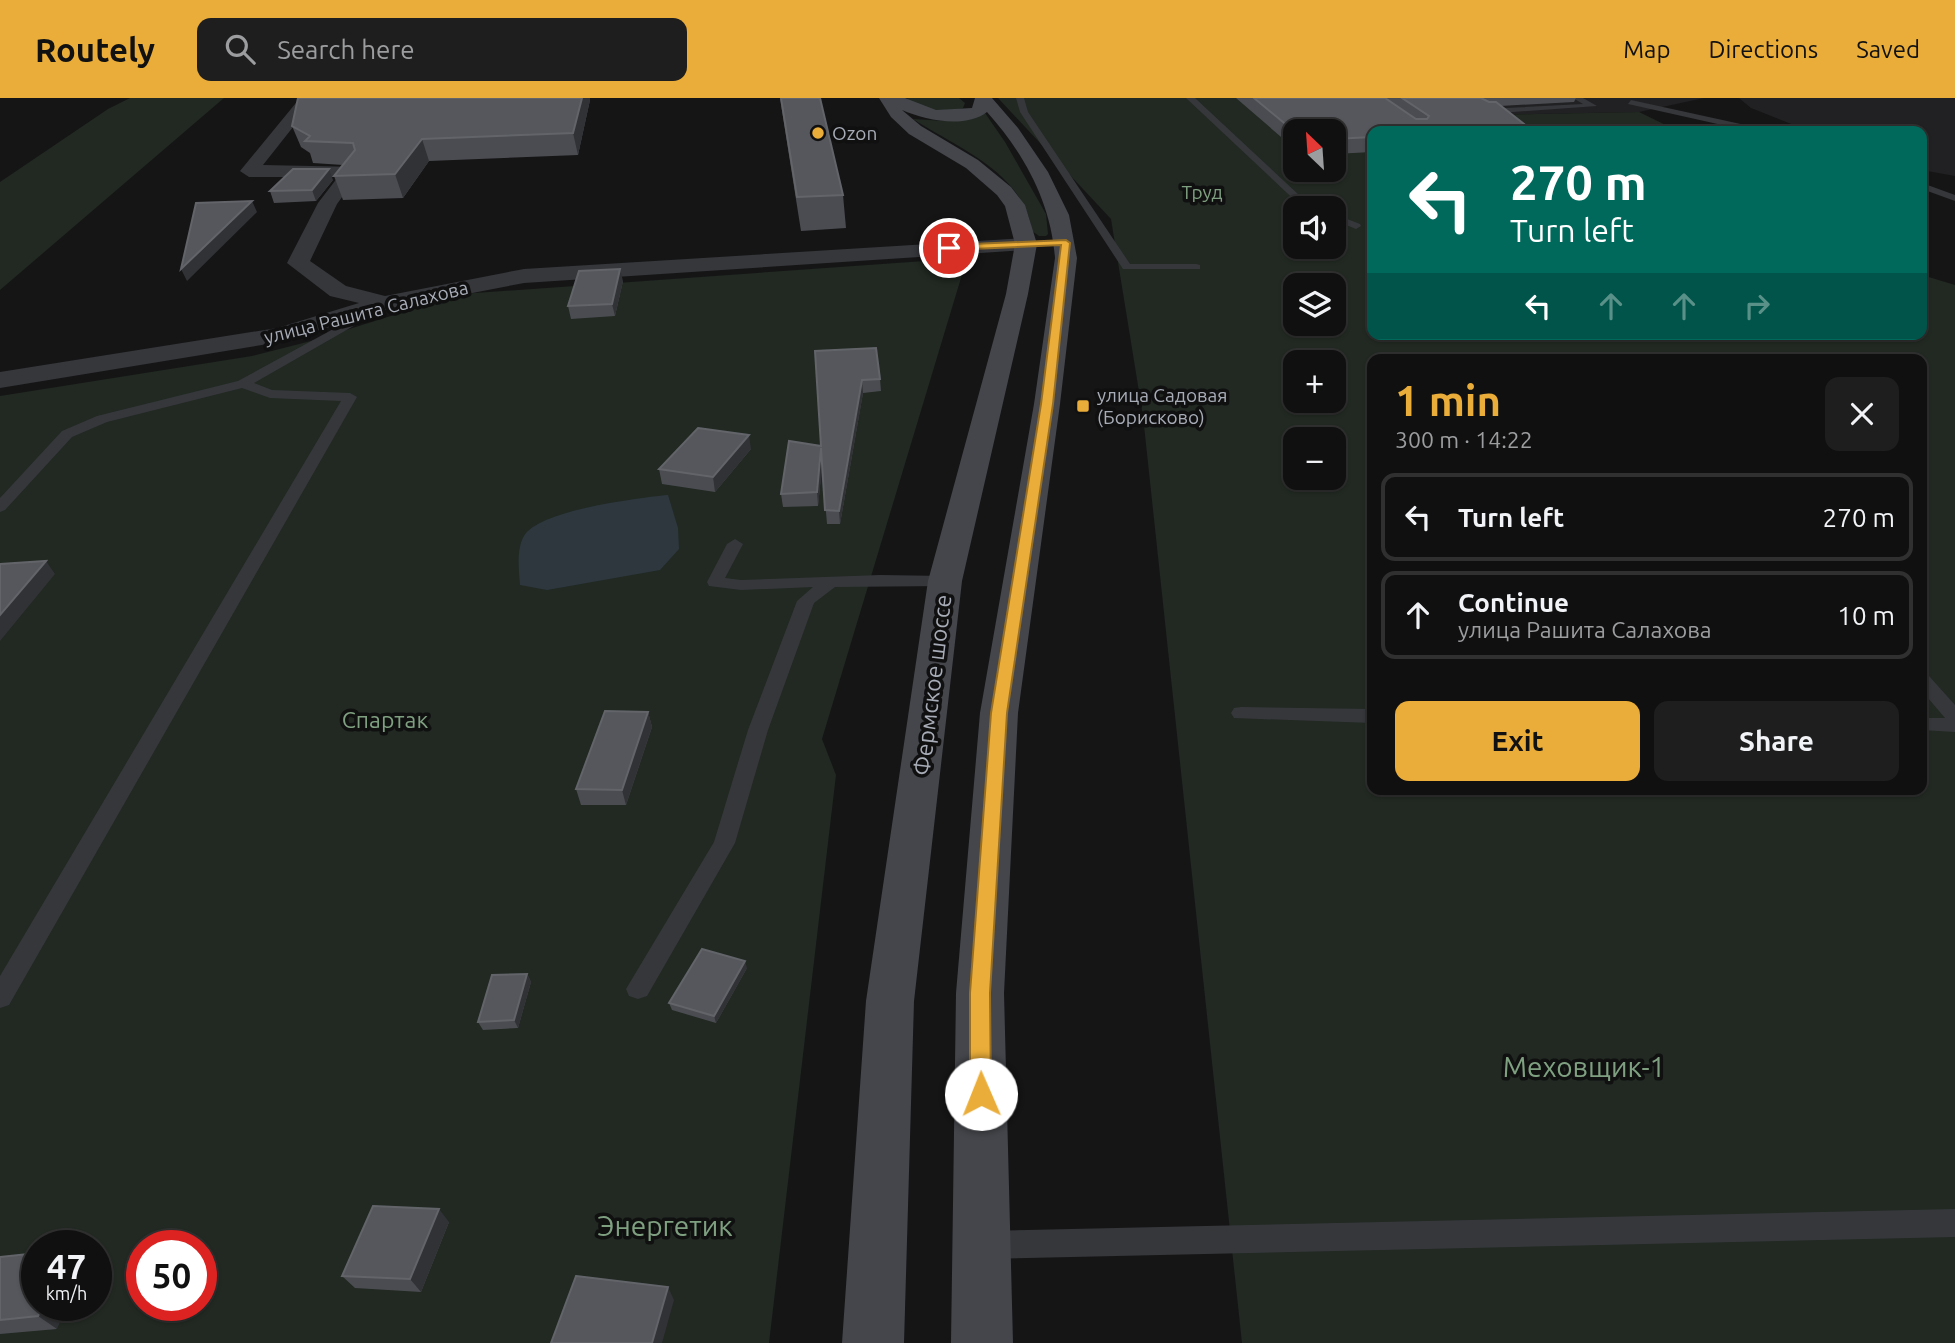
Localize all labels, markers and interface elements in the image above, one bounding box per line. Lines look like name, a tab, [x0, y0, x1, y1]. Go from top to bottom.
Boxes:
search box	[197, 18, 687, 81]
icon: search	[221, 30, 259, 68]
text: Routely	[35, 31, 155, 68]
text: Search here	[277, 35, 415, 64]
text: Map	[1623, 36, 1670, 63]
text: Directions	[1708, 36, 1818, 63]
text: Saved	[1856, 36, 1920, 63]
north arrow	[1283, 119, 1346, 182]
map controls	[1283, 119, 1346, 490]
place label: Ozon	[832, 122, 877, 144]
marker: Ozon	[810, 125, 826, 141]
icon: left	[1395, 154, 1486, 245]
text: 270 m	[1510, 154, 1647, 209]
park label: Труд	[1181, 181, 1223, 203]
button: sound	[1283, 196, 1346, 259]
text: Turn left	[1510, 212, 1634, 248]
pin	[919, 218, 979, 278]
icon: arrive	[930, 229, 968, 267]
button: layers	[1283, 273, 1346, 336]
street label: улица Рашита Салахова	[262, 276, 470, 348]
icon: left	[1519, 287, 1557, 325]
icon: ahead	[1592, 287, 1630, 325]
icon: ahead	[1665, 287, 1703, 325]
icon: right	[1738, 287, 1776, 325]
button: +	[1283, 350, 1346, 413]
text: 1 min	[1395, 377, 1501, 424]
button: close	[1825, 377, 1899, 451]
place label: улица Садовая (Борисково)	[1097, 384, 1228, 428]
marker: улица Садовая (Борисково)	[1075, 398, 1091, 414]
button: −	[1283, 427, 1346, 490]
text: 300 m · 14:22	[1395, 427, 1533, 452]
icon: left	[1399, 498, 1437, 536]
text: Turn left	[1458, 503, 1564, 532]
text: 270 m	[1823, 503, 1895, 532]
text: Continue	[1458, 588, 1569, 617]
street label: Фермское шоссе	[908, 593, 956, 777]
icon: ahead	[1399, 596, 1437, 634]
text: 10 m	[1837, 601, 1895, 630]
text: улица Рашита Салахова	[1458, 617, 1712, 642]
button: Exit	[1395, 701, 1640, 781]
button: Share	[1654, 701, 1899, 781]
park label: Спартак	[342, 707, 428, 732]
park label: Меховщик-1	[1503, 1051, 1665, 1082]
position arrow	[944, 1057, 1018, 1131]
park label: Энергетик	[597, 1210, 733, 1241]
speed limit sign: 50	[126, 1230, 217, 1321]
text: 47	[47, 1246, 86, 1286]
text: km/h	[46, 1283, 87, 1303]

